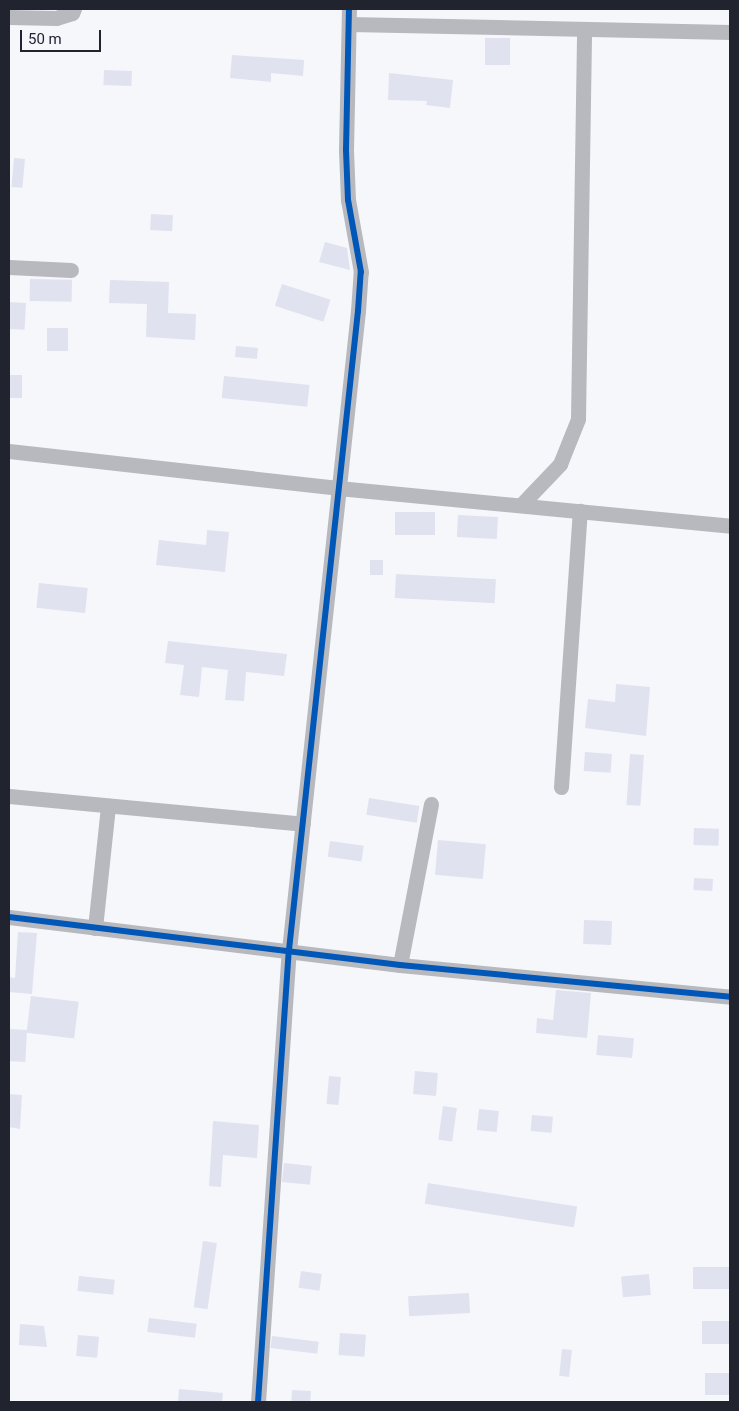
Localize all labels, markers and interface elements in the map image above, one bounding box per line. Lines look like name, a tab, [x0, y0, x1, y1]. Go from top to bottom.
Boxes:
scale bar	[22, 20, 104, 52]
text: 50 m	[28, 30, 62, 48]

